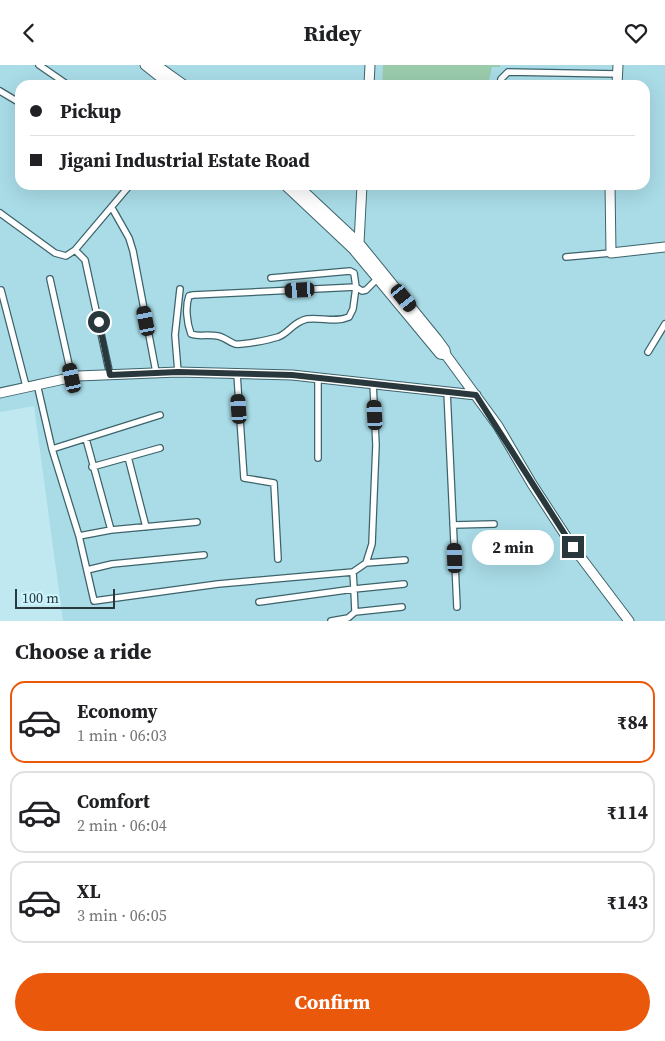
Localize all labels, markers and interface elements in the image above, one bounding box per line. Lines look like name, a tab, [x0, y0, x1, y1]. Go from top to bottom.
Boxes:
text: Ridey	[303, 18, 362, 48]
icon: back	[15, 19, 43, 47]
icon: heart	[622, 19, 650, 47]
text: Pickup	[60, 98, 121, 124]
text: Jigani Industrial Estate Road	[60, 147, 310, 173]
car	[284, 282, 315, 298]
car	[388, 282, 419, 314]
car	[135, 305, 156, 337]
route start	[88, 311, 110, 333]
car	[61, 362, 82, 394]
car	[230, 394, 247, 424]
car	[366, 400, 383, 430]
callout: 2 min	[473, 529, 556, 565]
text: 2 min	[492, 536, 534, 558]
route end	[562, 536, 584, 558]
car	[446, 543, 463, 573]
scale bar	[15, 586, 115, 609]
text: 100 m	[22, 588, 59, 608]
text: Choose a ride	[15, 636, 152, 666]
text: Economy	[77, 698, 158, 724]
icon: car	[17, 700, 62, 745]
text: ₹84	[617, 709, 648, 735]
text: 1 min · 06:03	[77, 724, 167, 746]
text: Comfort	[77, 788, 150, 814]
icon: car	[17, 790, 62, 835]
text: ₹114	[607, 799, 648, 825]
text: 2 min · 06:04	[77, 814, 167, 836]
text: XL	[77, 878, 100, 904]
icon: car	[17, 880, 62, 925]
text: ₹143	[607, 889, 648, 915]
text: 3 min · 06:05	[77, 904, 167, 926]
button: Confirm	[15, 973, 650, 1031]

